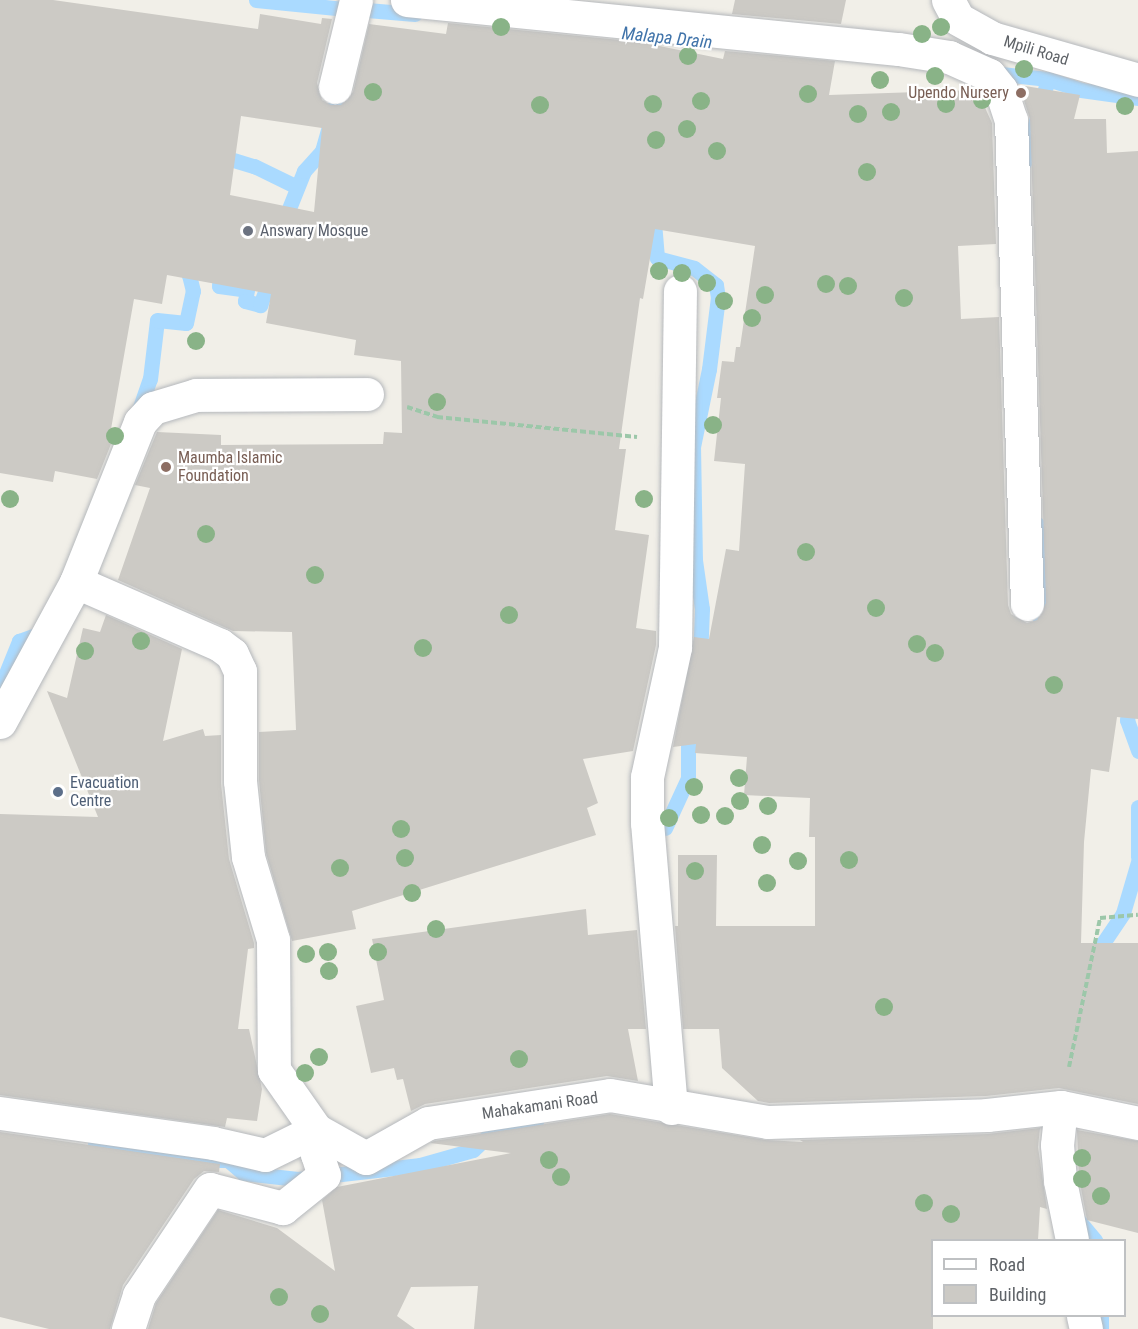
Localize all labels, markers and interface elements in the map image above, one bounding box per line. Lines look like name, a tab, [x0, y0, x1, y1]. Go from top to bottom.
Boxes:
water label: Malapa Drain	[621, 23, 713, 53]
street label: Mpili Road	[1001, 32, 1071, 70]
place label: Upendo Nursery	[908, 83, 1009, 103]
marker: Upendo Nursery	[1014, 86, 1028, 100]
place label: Answary Mosque	[260, 221, 368, 241]
marker: Answary Mosque	[241, 224, 255, 238]
place label: Maumba Islamic Foundation	[178, 448, 282, 486]
marker: Maumba Islamic Foundation	[159, 460, 173, 474]
place label: Evacuation Centre	[70, 773, 139, 811]
marker: Evacuation Centre	[51, 785, 65, 799]
street label: Mahakamani Road	[481, 1088, 599, 1124]
legend	[931, 1239, 1126, 1317]
text: Road	[989, 1254, 1025, 1275]
text: Building	[989, 1284, 1046, 1305]

